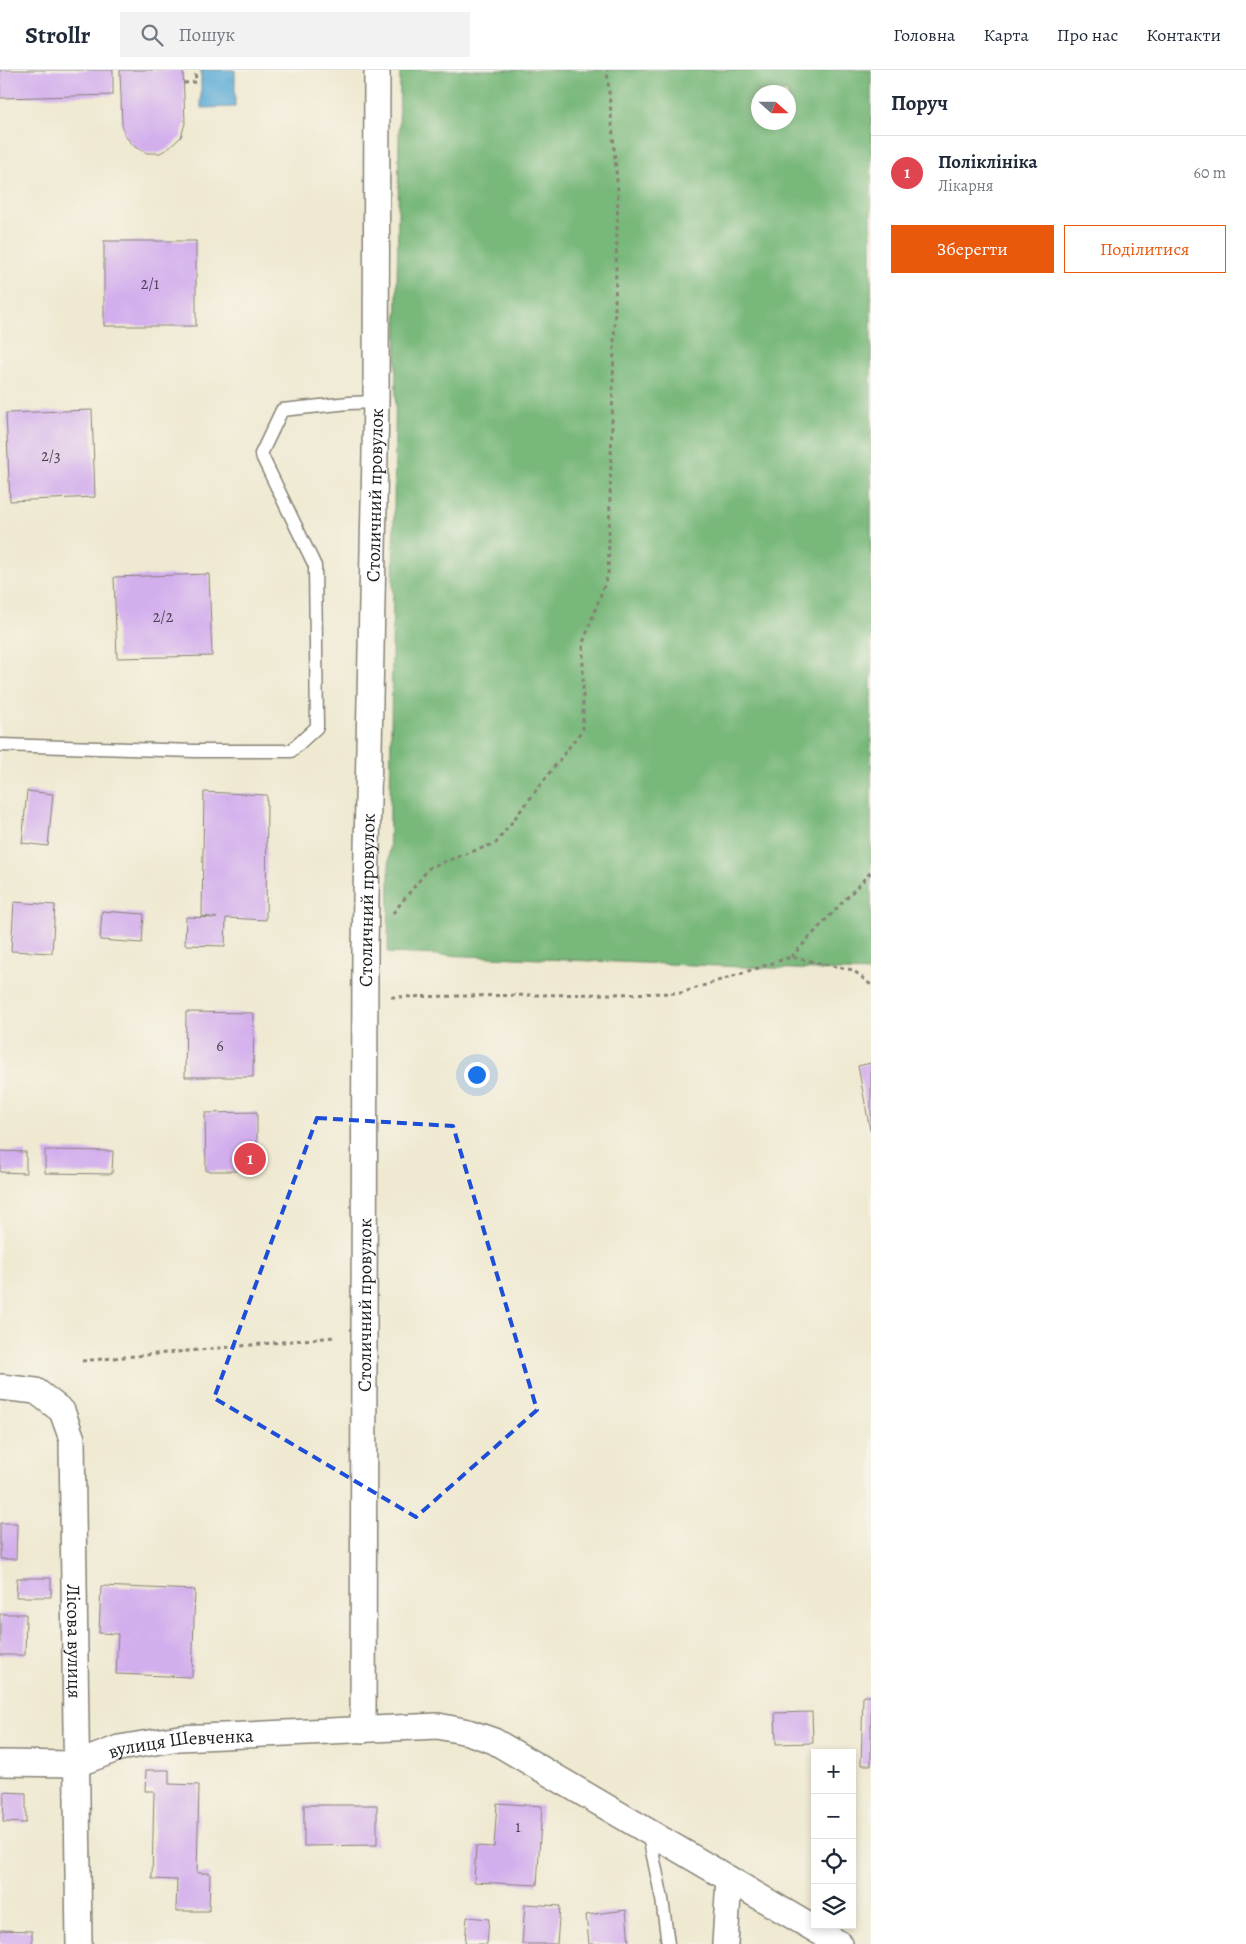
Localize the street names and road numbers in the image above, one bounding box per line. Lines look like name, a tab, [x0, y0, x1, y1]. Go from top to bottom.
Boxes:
street label: Столичний провулок	[360, 408, 390, 582]
street label: Столичний провулок	[353, 813, 382, 987]
street label: Столичний провулок	[352, 1218, 378, 1392]
street label: Лісова вулиця	[60, 1584, 88, 1699]
street label: вулиця Шевченка	[104, 1723, 254, 1765]

